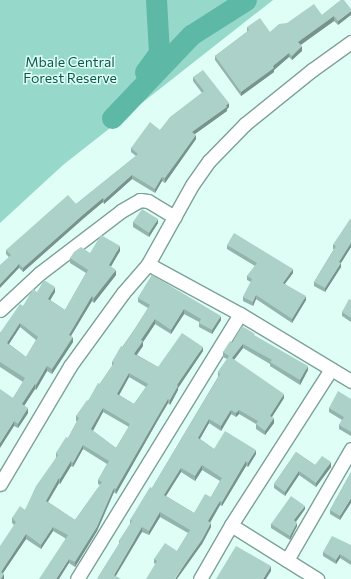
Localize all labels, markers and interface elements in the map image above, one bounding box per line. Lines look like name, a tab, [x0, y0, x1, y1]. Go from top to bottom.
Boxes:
park label: Mbale Central Forest Reserve	[23, 54, 117, 86]

